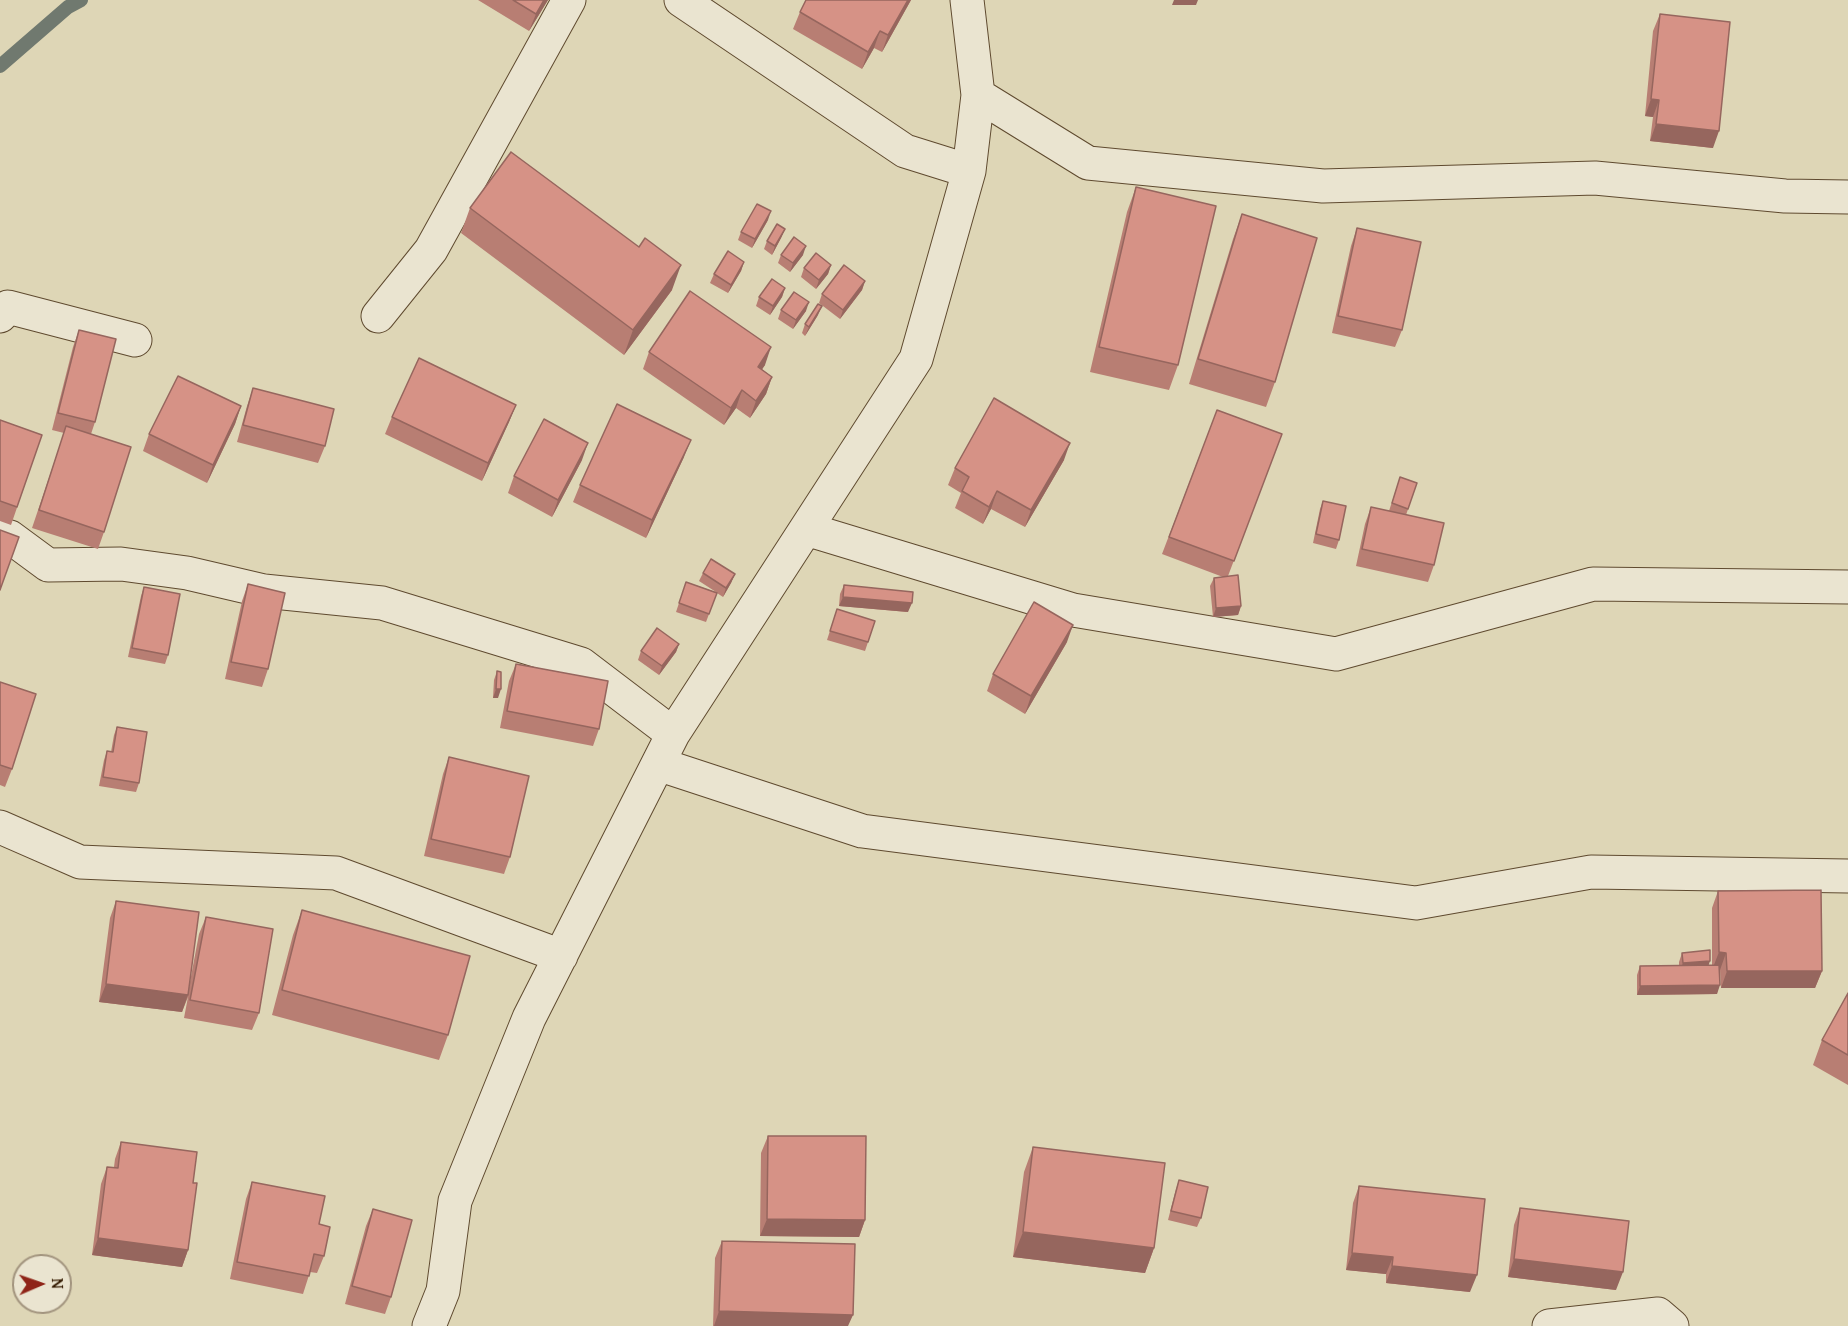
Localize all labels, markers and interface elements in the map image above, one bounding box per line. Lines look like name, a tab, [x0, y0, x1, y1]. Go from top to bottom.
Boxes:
north arrow	[12, 1254, 72, 1314]
text: N	[46, 1278, 70, 1289]

